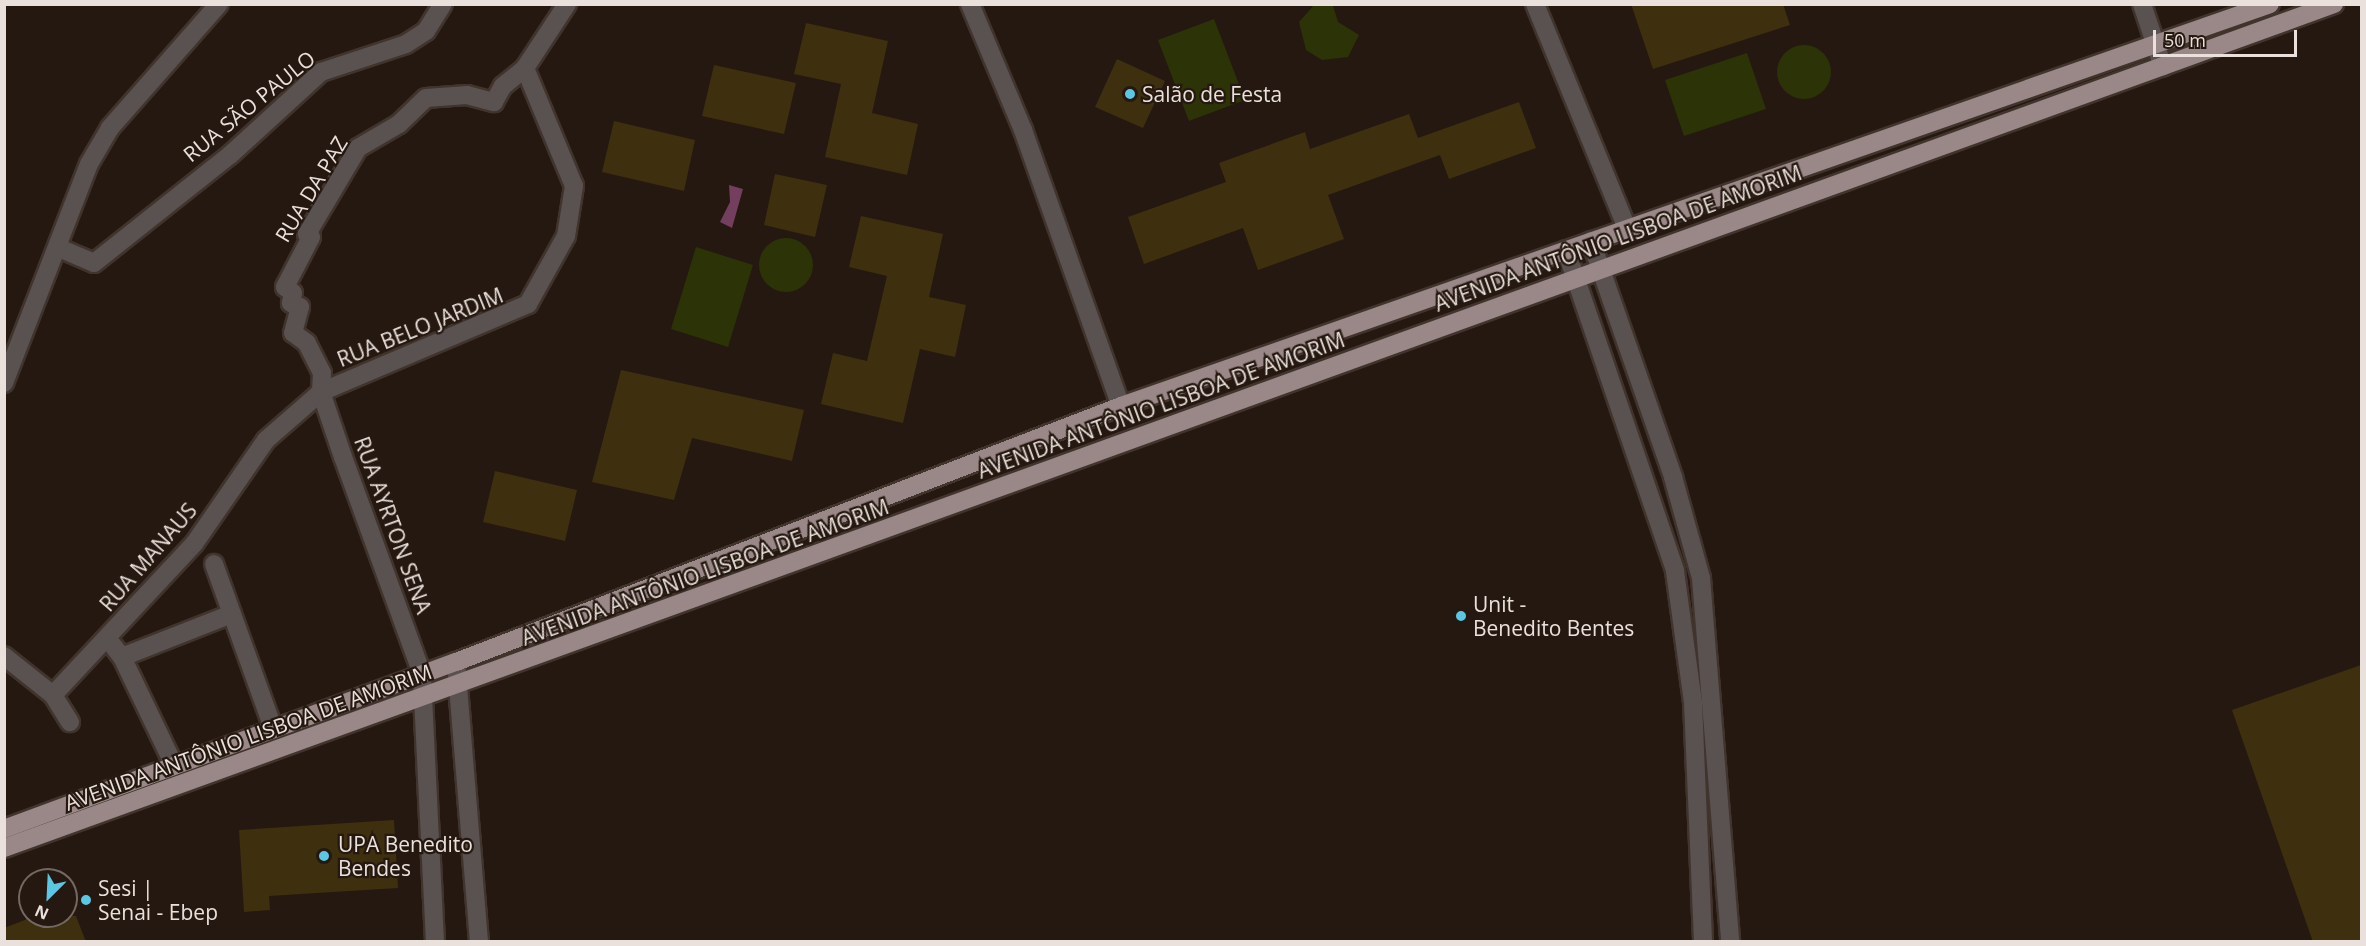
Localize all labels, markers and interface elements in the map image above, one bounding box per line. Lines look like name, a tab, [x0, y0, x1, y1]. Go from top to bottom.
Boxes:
scale bar	[2156, 18, 2300, 56]
text: 50 m	[2164, 28, 2206, 52]
street label: RUA SÃO PAULO	[178, 45, 320, 167]
place label: Salão de Festa	[1142, 81, 1282, 107]
marker: Salão de Festa	[1123, 87, 1137, 101]
street label: RUA DA PAZ	[270, 132, 352, 246]
street label: AVENIDA ANTÔNIO LISBOA DE AMORIM	[1431, 160, 1805, 316]
street label: RUA BELO JARDIM	[333, 282, 507, 372]
street label: AVENIDA ANTÔNIO LISBOA DE AMORIM	[974, 327, 1348, 483]
street label: RUA AYRTON SENA	[349, 433, 437, 617]
street label: AVENIDA ANTÔNIO LISBOA DE AMORIM	[518, 494, 892, 650]
street label: RUA MANAUS	[94, 498, 202, 616]
place label: Unit - Benedito Bentes	[1473, 591, 1634, 641]
marker: Unit - Benedito Bentes	[1454, 609, 1468, 623]
street label: AVENIDA ANTÔNIO LISBOA DE AMORIM	[61, 659, 435, 815]
place label: UPA Benedito Bendes	[338, 831, 473, 881]
marker: UPA Benedito Bendes	[315, 847, 333, 865]
north arrow	[18, 868, 78, 928]
place label: Sesi | Senai - Ebep	[98, 875, 218, 925]
marker: Sesi | Senai - Ebep	[79, 893, 93, 907]
text: N	[31, 900, 52, 925]

